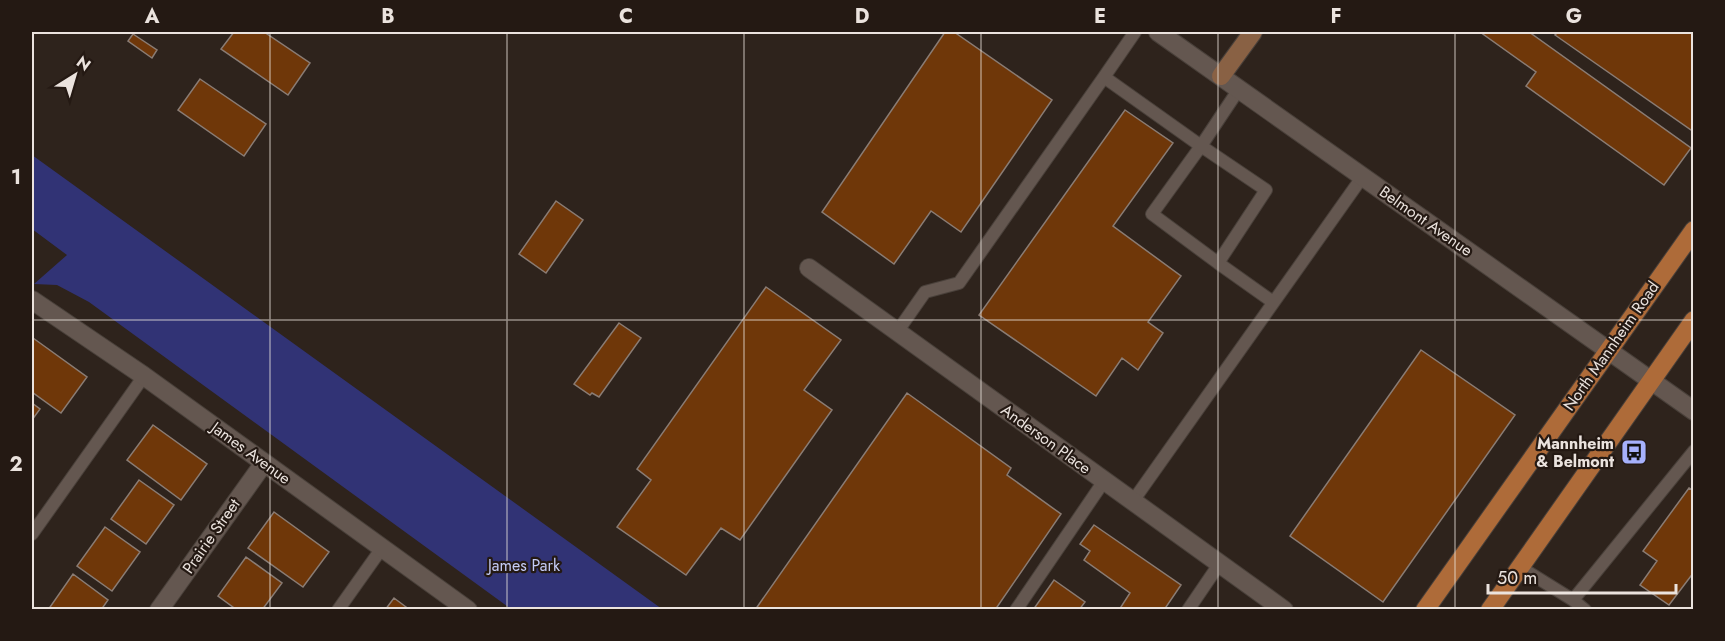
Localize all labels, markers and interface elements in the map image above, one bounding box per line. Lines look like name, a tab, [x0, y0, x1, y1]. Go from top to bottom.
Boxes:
text: A	[144, 2, 160, 31]
text: B	[381, 2, 395, 31]
text: C	[619, 2, 633, 31]
text: D	[855, 2, 869, 31]
text: E	[1094, 2, 1106, 31]
text: F	[1330, 2, 1342, 31]
text: G	[1566, 2, 1582, 31]
north arrow	[45, 45, 105, 105]
text: N	[72, 50, 96, 76]
text: 1	[11, 163, 21, 192]
street label: Belmont Avenue	[1375, 180, 1477, 262]
street label: North Mannheim Road	[1557, 276, 1665, 416]
street label: Anderson Place	[996, 398, 1096, 480]
street label: James Avenue	[205, 415, 296, 490]
place label: Mannheim & Belmont	[1536, 432, 1615, 473]
bus stop icon: Mannheim & Belmont	[1619, 437, 1649, 467]
text: 2	[9, 450, 23, 479]
street label: Prairie Street	[177, 494, 245, 578]
park label: James Park	[486, 554, 561, 577]
scale bar	[1488, 557, 1676, 595]
text: 50 m	[1497, 565, 1537, 591]

